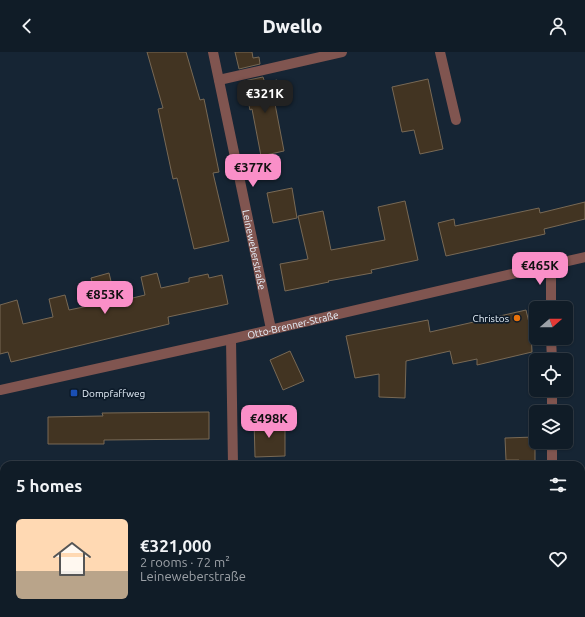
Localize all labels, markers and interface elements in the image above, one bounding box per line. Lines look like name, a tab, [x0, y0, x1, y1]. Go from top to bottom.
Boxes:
icon: back	[16, 15, 38, 37]
icon: person	[547, 15, 569, 37]
text: Dwello	[263, 16, 322, 36]
pin: €321K	[237, 80, 293, 114]
text: €321K	[246, 86, 284, 100]
pin: €377K	[225, 154, 281, 188]
text: €377K	[234, 160, 272, 174]
street label: Leineweberstraße	[241, 209, 268, 291]
pin: €465K	[512, 252, 568, 286]
text: €465K	[521, 258, 559, 272]
pin: €853K	[77, 281, 133, 315]
text: €853K	[86, 287, 124, 301]
north arrow	[529, 301, 573, 345]
map controls	[529, 301, 573, 449]
street label: Otto-Brenner-Straße	[246, 309, 339, 341]
place label: Christos	[473, 313, 509, 324]
marker: Christos	[512, 313, 522, 323]
button: locate	[529, 353, 573, 397]
marker: Dompfaffweg	[69, 388, 79, 398]
place label: Dompfaffweg	[82, 388, 145, 399]
pin: €498K	[241, 405, 297, 439]
button: layers	[529, 405, 573, 449]
text: €498K	[250, 411, 288, 425]
icon: filters	[547, 474, 569, 496]
text: 5 homes	[16, 476, 82, 495]
icon: home	[48, 535, 96, 583]
text: €321,000	[140, 536, 211, 555]
icon: heart	[547, 548, 569, 570]
text: 2 rooms · 72 m²	[140, 555, 230, 569]
text: Leineweberstraße	[140, 569, 246, 583]

